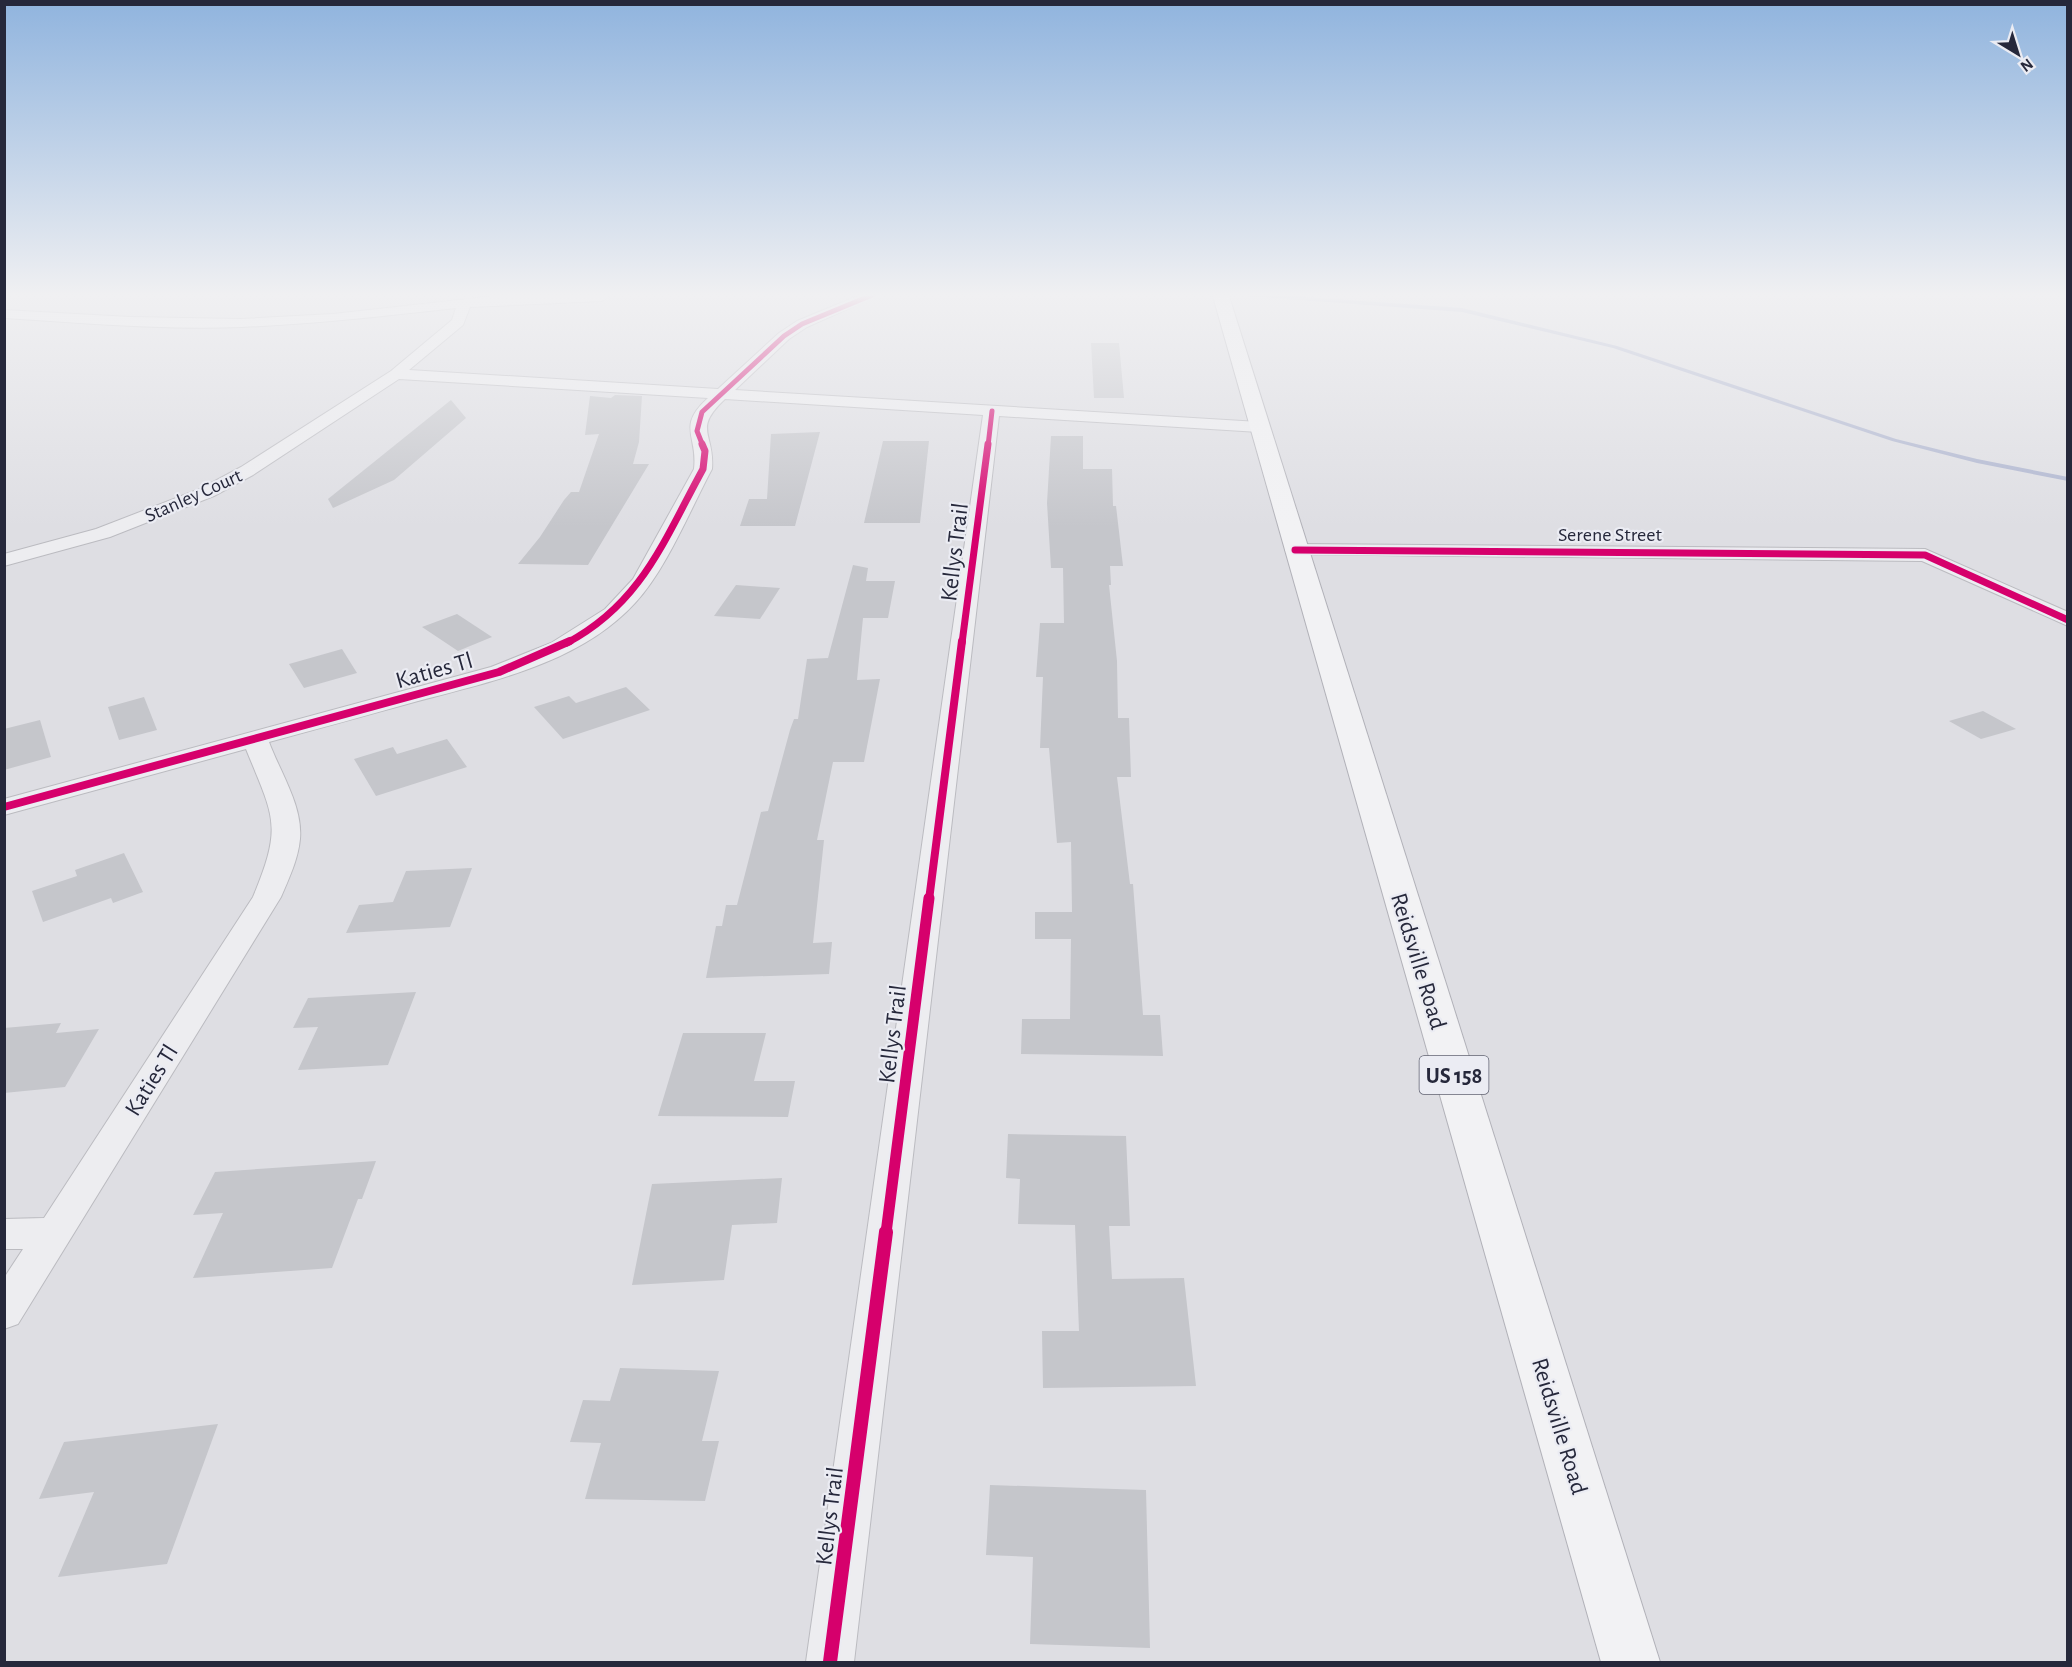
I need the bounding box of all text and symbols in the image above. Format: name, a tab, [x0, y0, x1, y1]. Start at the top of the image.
north arrow	[1988, 24, 2048, 84]
text: N	[2017, 55, 2036, 75]
street label: Stanley Court	[142, 465, 245, 526]
street label: Kellys Trail	[937, 501, 973, 603]
street label: Serene Street	[1558, 525, 1663, 545]
street label: Katies Tl	[393, 649, 475, 693]
street label: Reidsville Road	[1386, 890, 1450, 1032]
street label: Kellys Trail	[875, 983, 911, 1085]
street label: Katies Tl	[121, 1041, 183, 1120]
road number: US 158	[1420, 1056, 1488, 1094]
street label: Reidsville Road	[1527, 1355, 1591, 1497]
street label: Kellys Trail	[812, 1465, 848, 1567]

